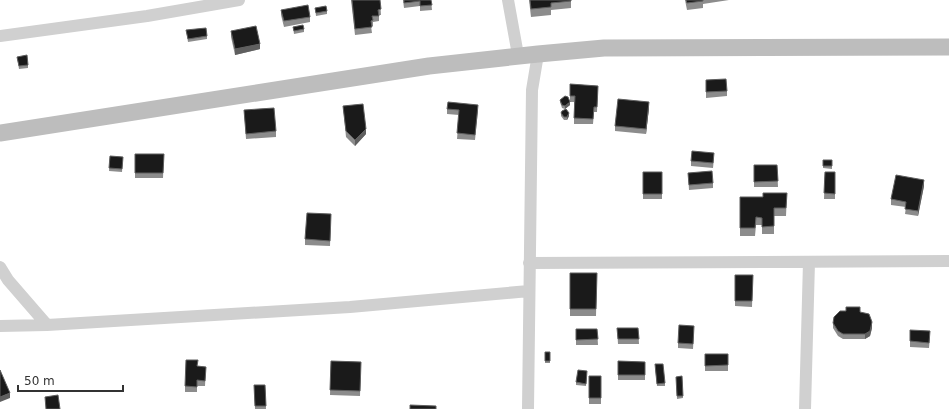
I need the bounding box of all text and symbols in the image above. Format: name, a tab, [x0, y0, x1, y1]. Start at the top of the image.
scale bar	[18, 367, 123, 393]
text: 50 m	[24, 374, 55, 388]

